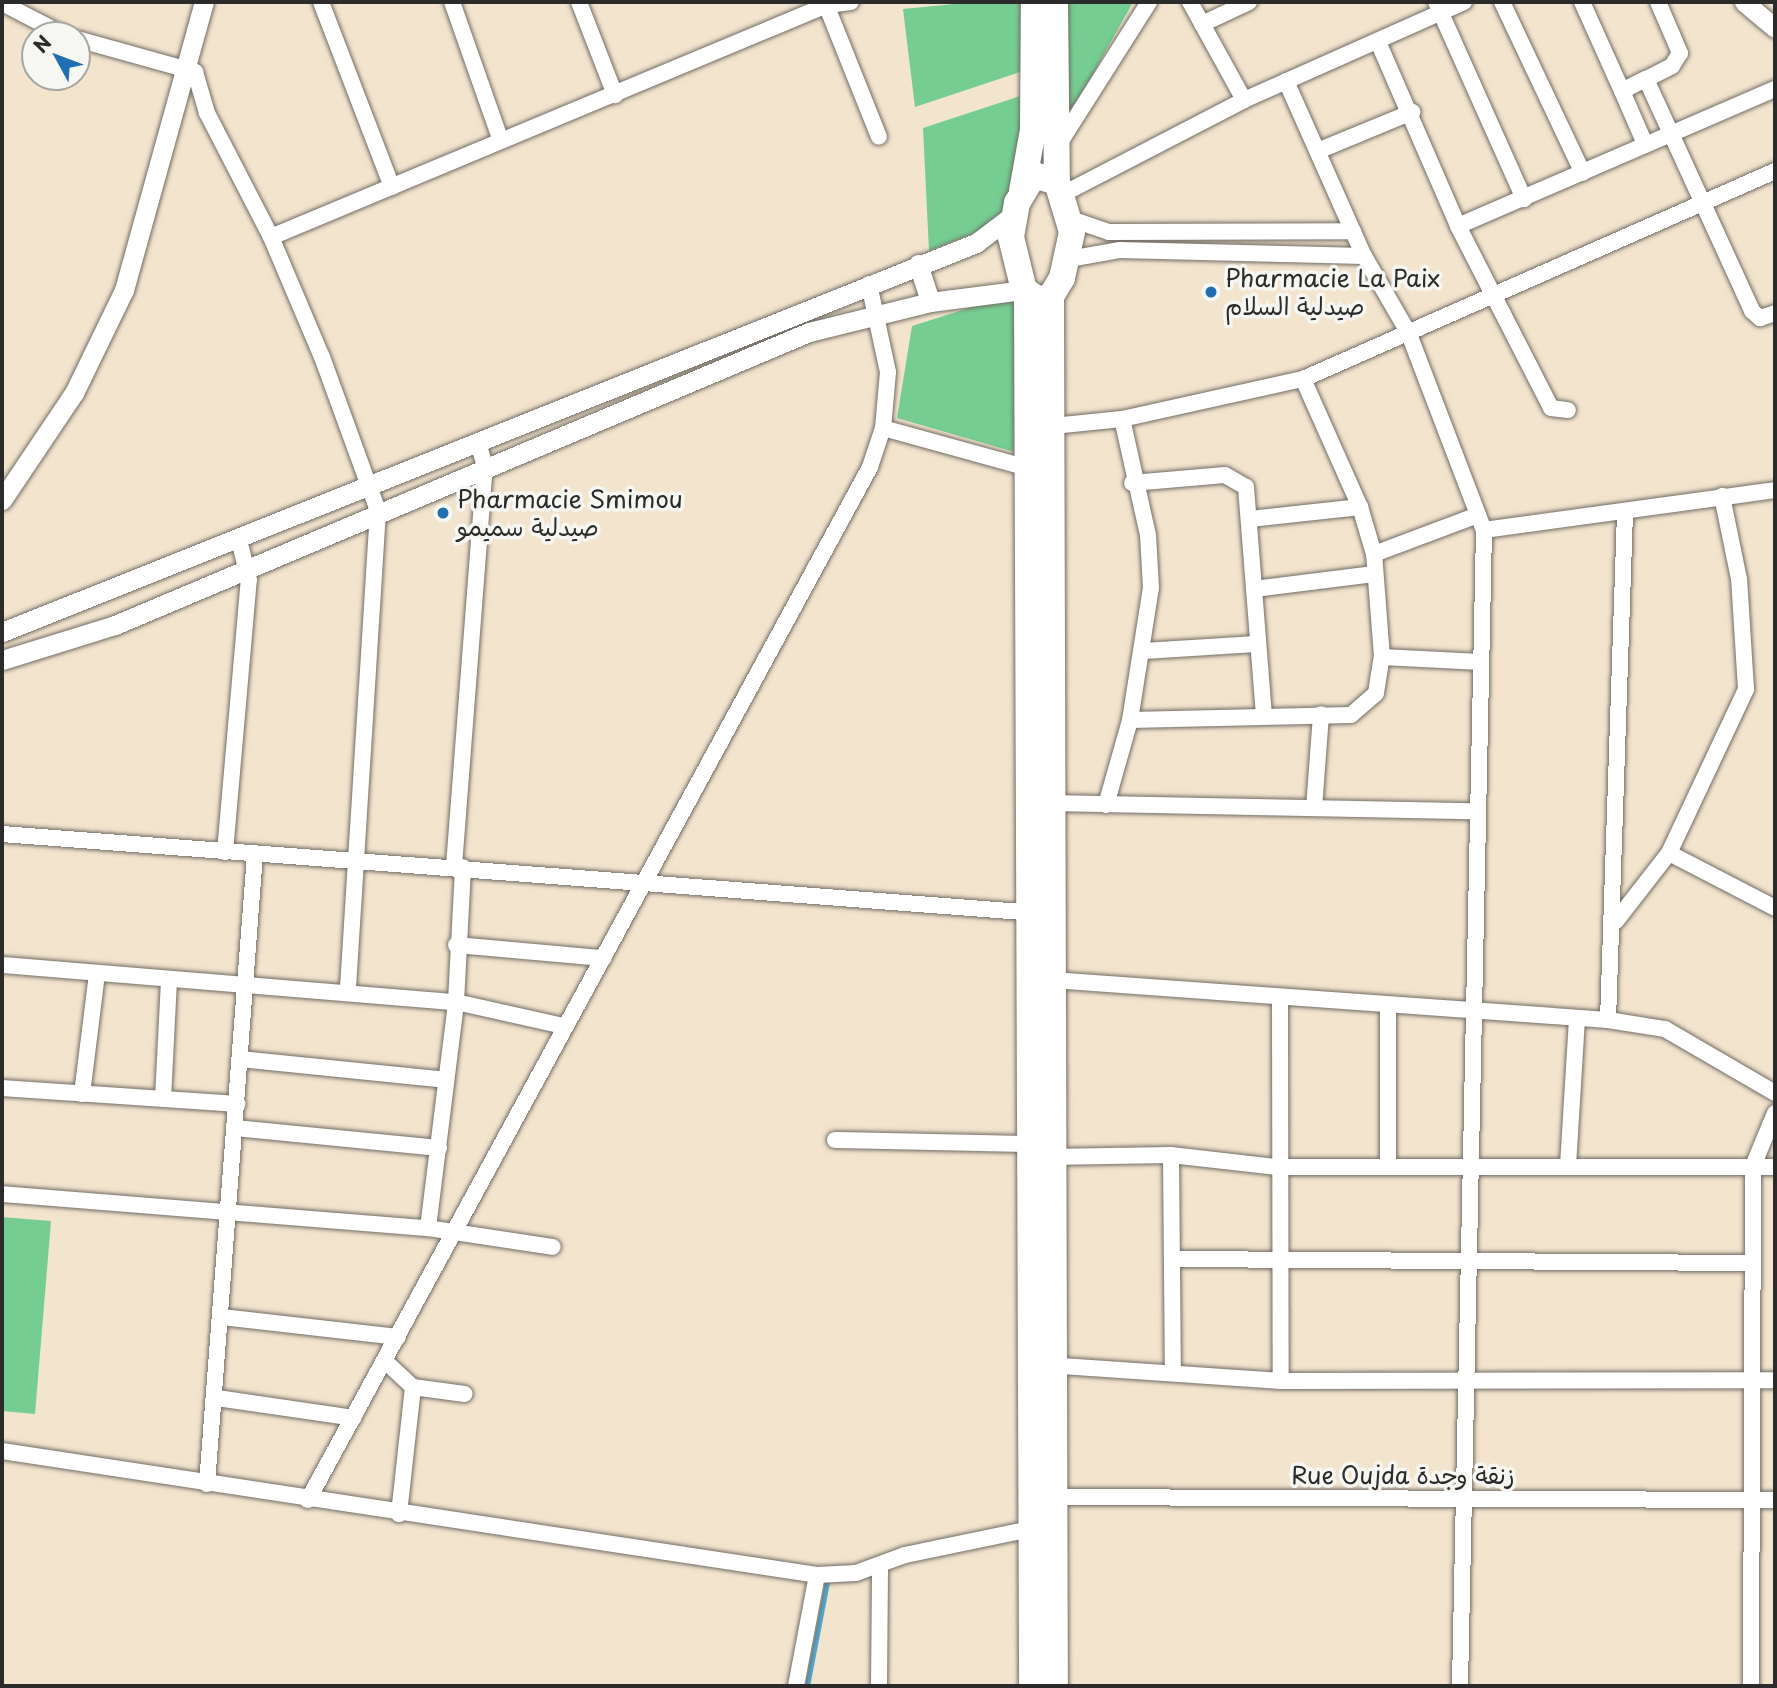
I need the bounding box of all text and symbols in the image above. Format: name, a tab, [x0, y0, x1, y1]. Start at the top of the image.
north arrow	[21, 21, 91, 91]
text: N	[26, 29, 57, 58]
place label: Pharmacie La Paix صيدلية السلام	[1225, 264, 1442, 320]
marker: Pharmacie La Paix صيدلية السلام	[1203, 284, 1219, 300]
place label: Pharmacie Smimou صيدلية سميمو	[457, 485, 684, 541]
marker: Pharmacie Smimou صيدلية سميمو	[435, 505, 451, 521]
street label: Rue Oujda زنقة وجدة	[1290, 1461, 1516, 1489]

